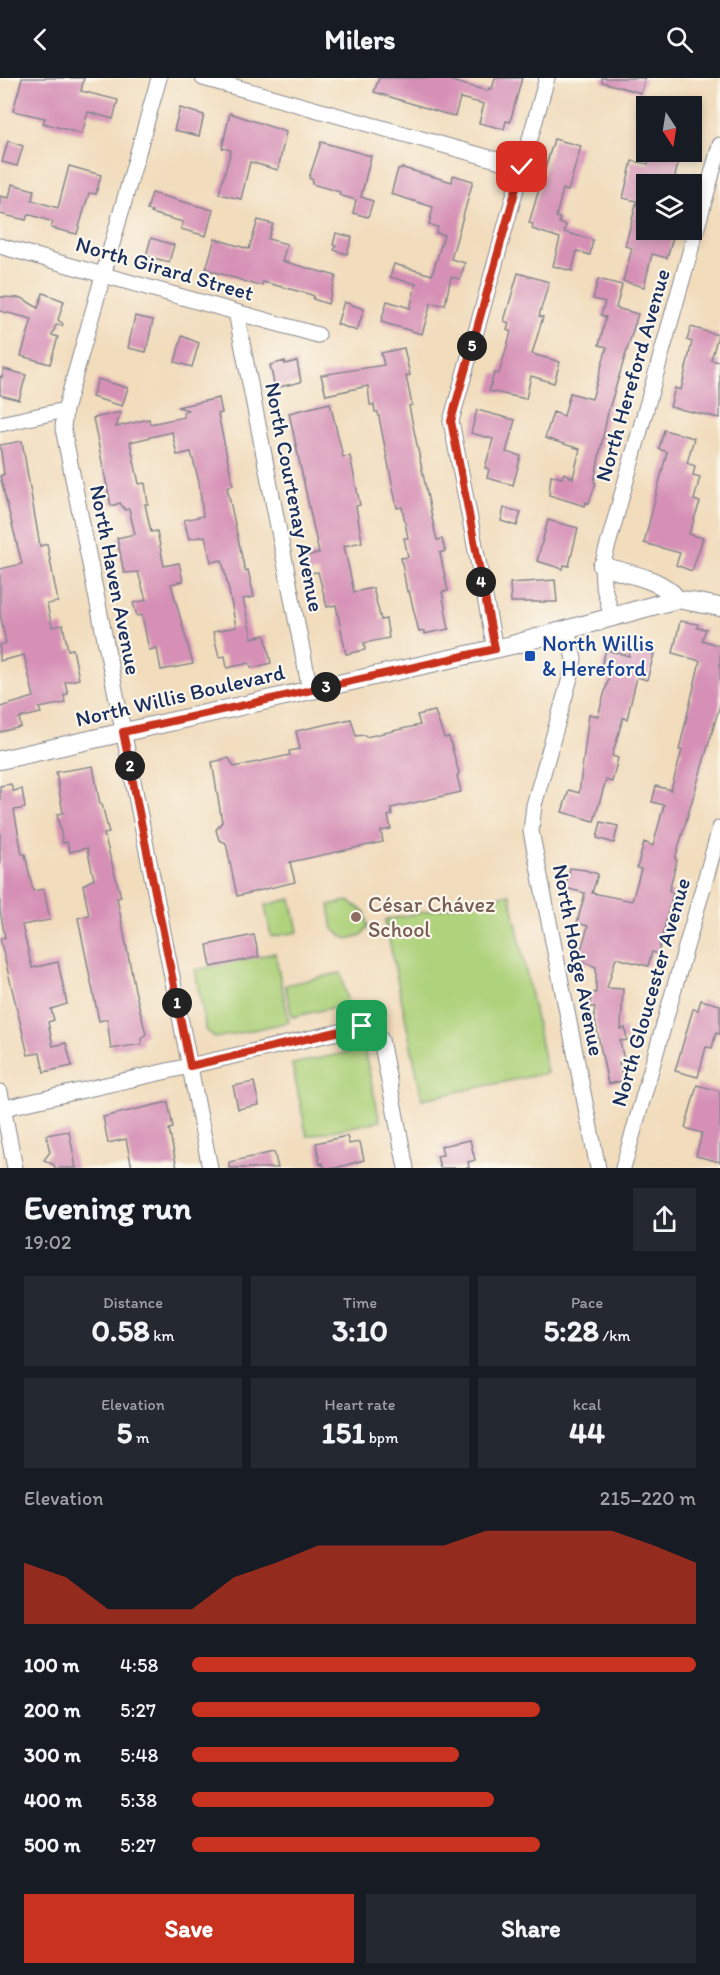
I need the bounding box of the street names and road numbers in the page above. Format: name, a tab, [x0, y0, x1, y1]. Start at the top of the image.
street label: North Girard Street	[73, 230, 257, 307]
street label: North Hereford Avenue	[589, 266, 676, 485]
street label: North Courtenay Avenue	[259, 380, 330, 614]
street label: North Haven Avenue	[84, 483, 147, 677]
street label: North Willis Boulevard	[73, 658, 287, 733]
street label: North Hodge Avenue	[547, 862, 610, 1058]
street label: North Gloucester Avenue	[605, 875, 696, 1110]

